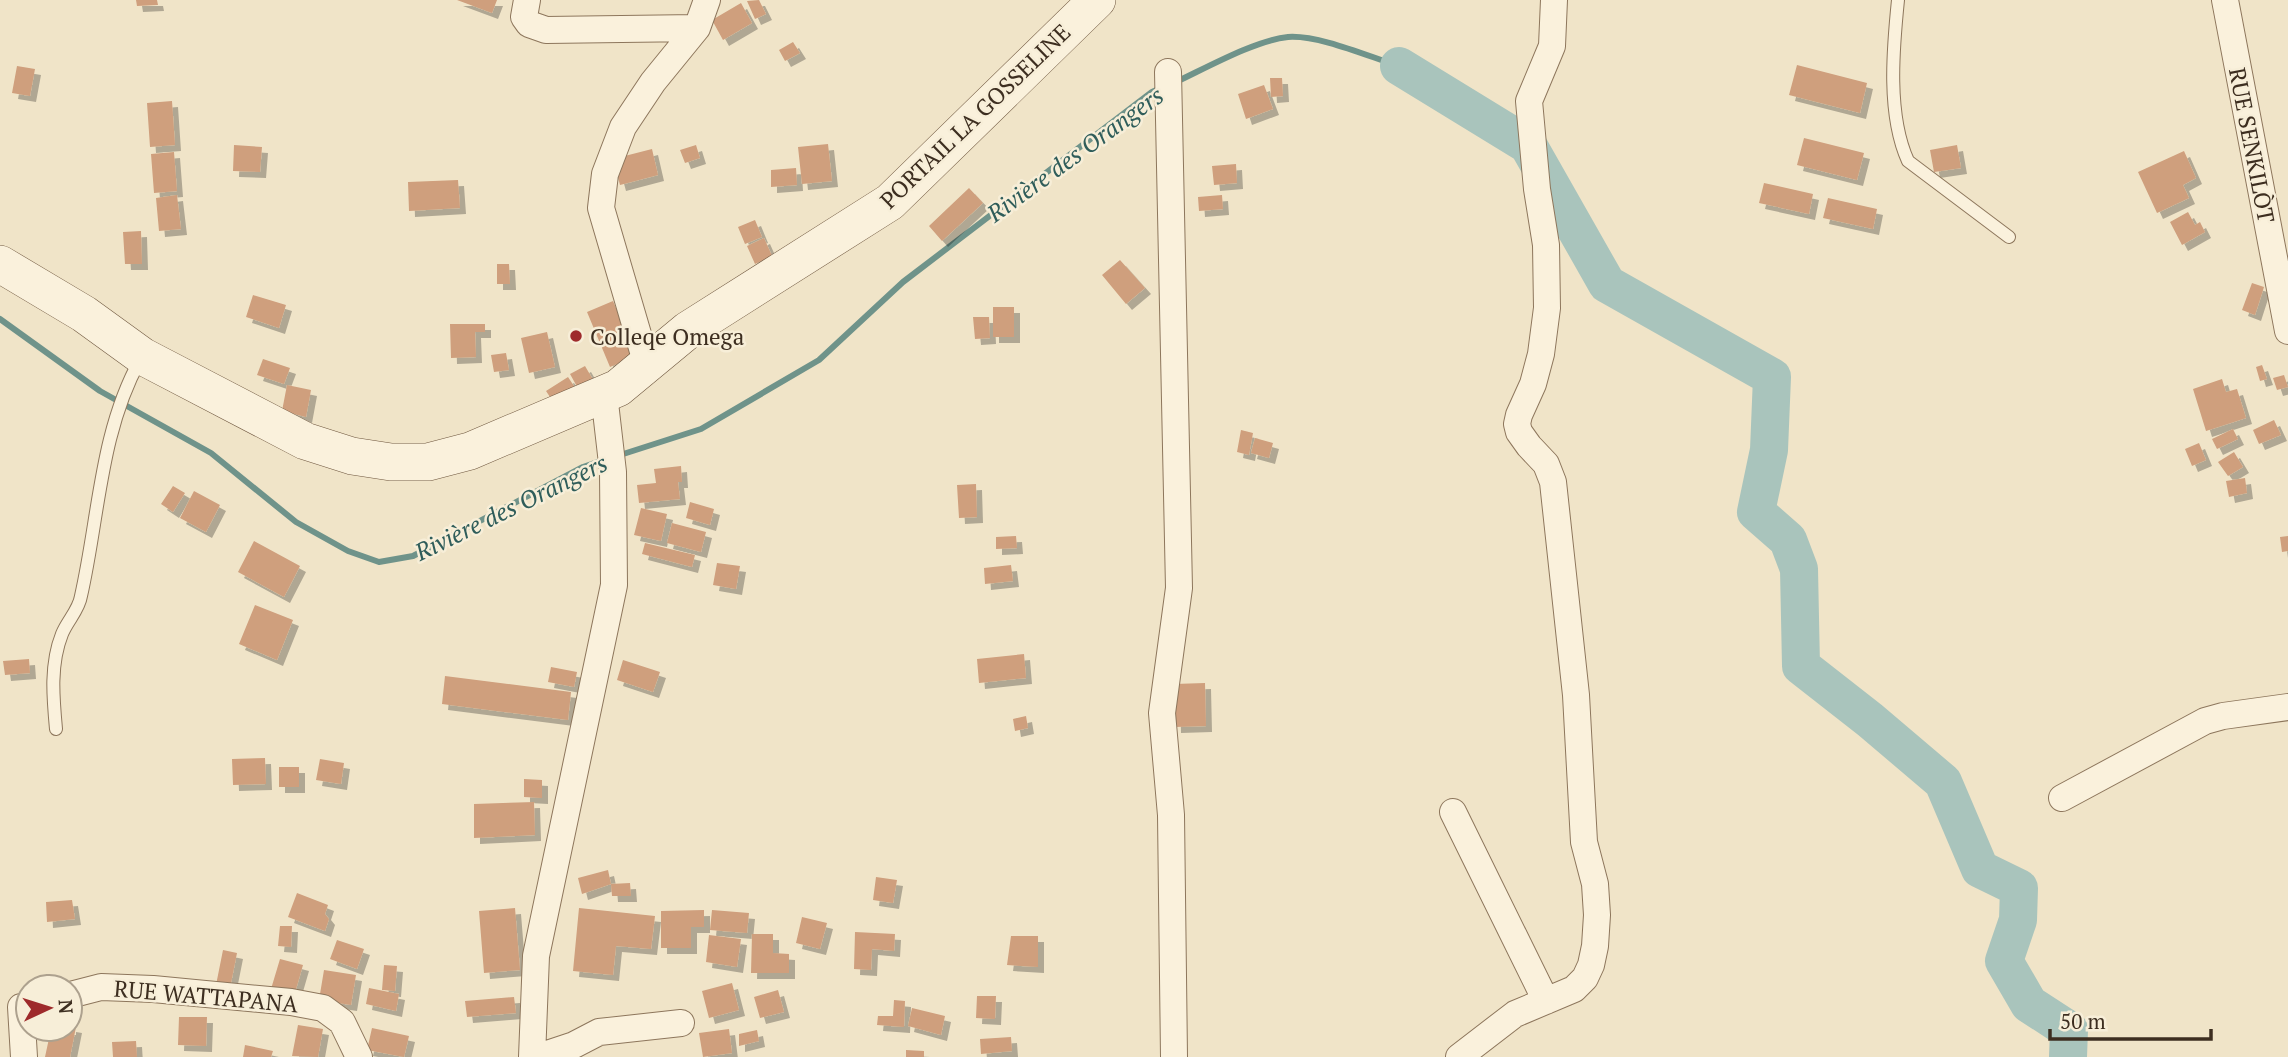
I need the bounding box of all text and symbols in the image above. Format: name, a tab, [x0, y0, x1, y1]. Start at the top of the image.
street label: PORTAIL LA GOSSELINE	[873, 17, 1077, 215]
street label: RUE SENKILÒT	[2222, 65, 2282, 225]
water label: Rivière des Orangers	[980, 79, 1170, 229]
place label: Colleqe Omega	[590, 321, 745, 352]
marker: Colleqe Omega	[568, 328, 584, 344]
water label: Rivière des Orangers	[408, 446, 613, 568]
north arrow	[14, 973, 84, 1043]
street label: RUE WATTAPANA	[113, 973, 300, 1020]
scale bar	[2050, 998, 2211, 1042]
text: N	[53, 999, 79, 1015]
text: 50 m	[2060, 1007, 2106, 1035]

